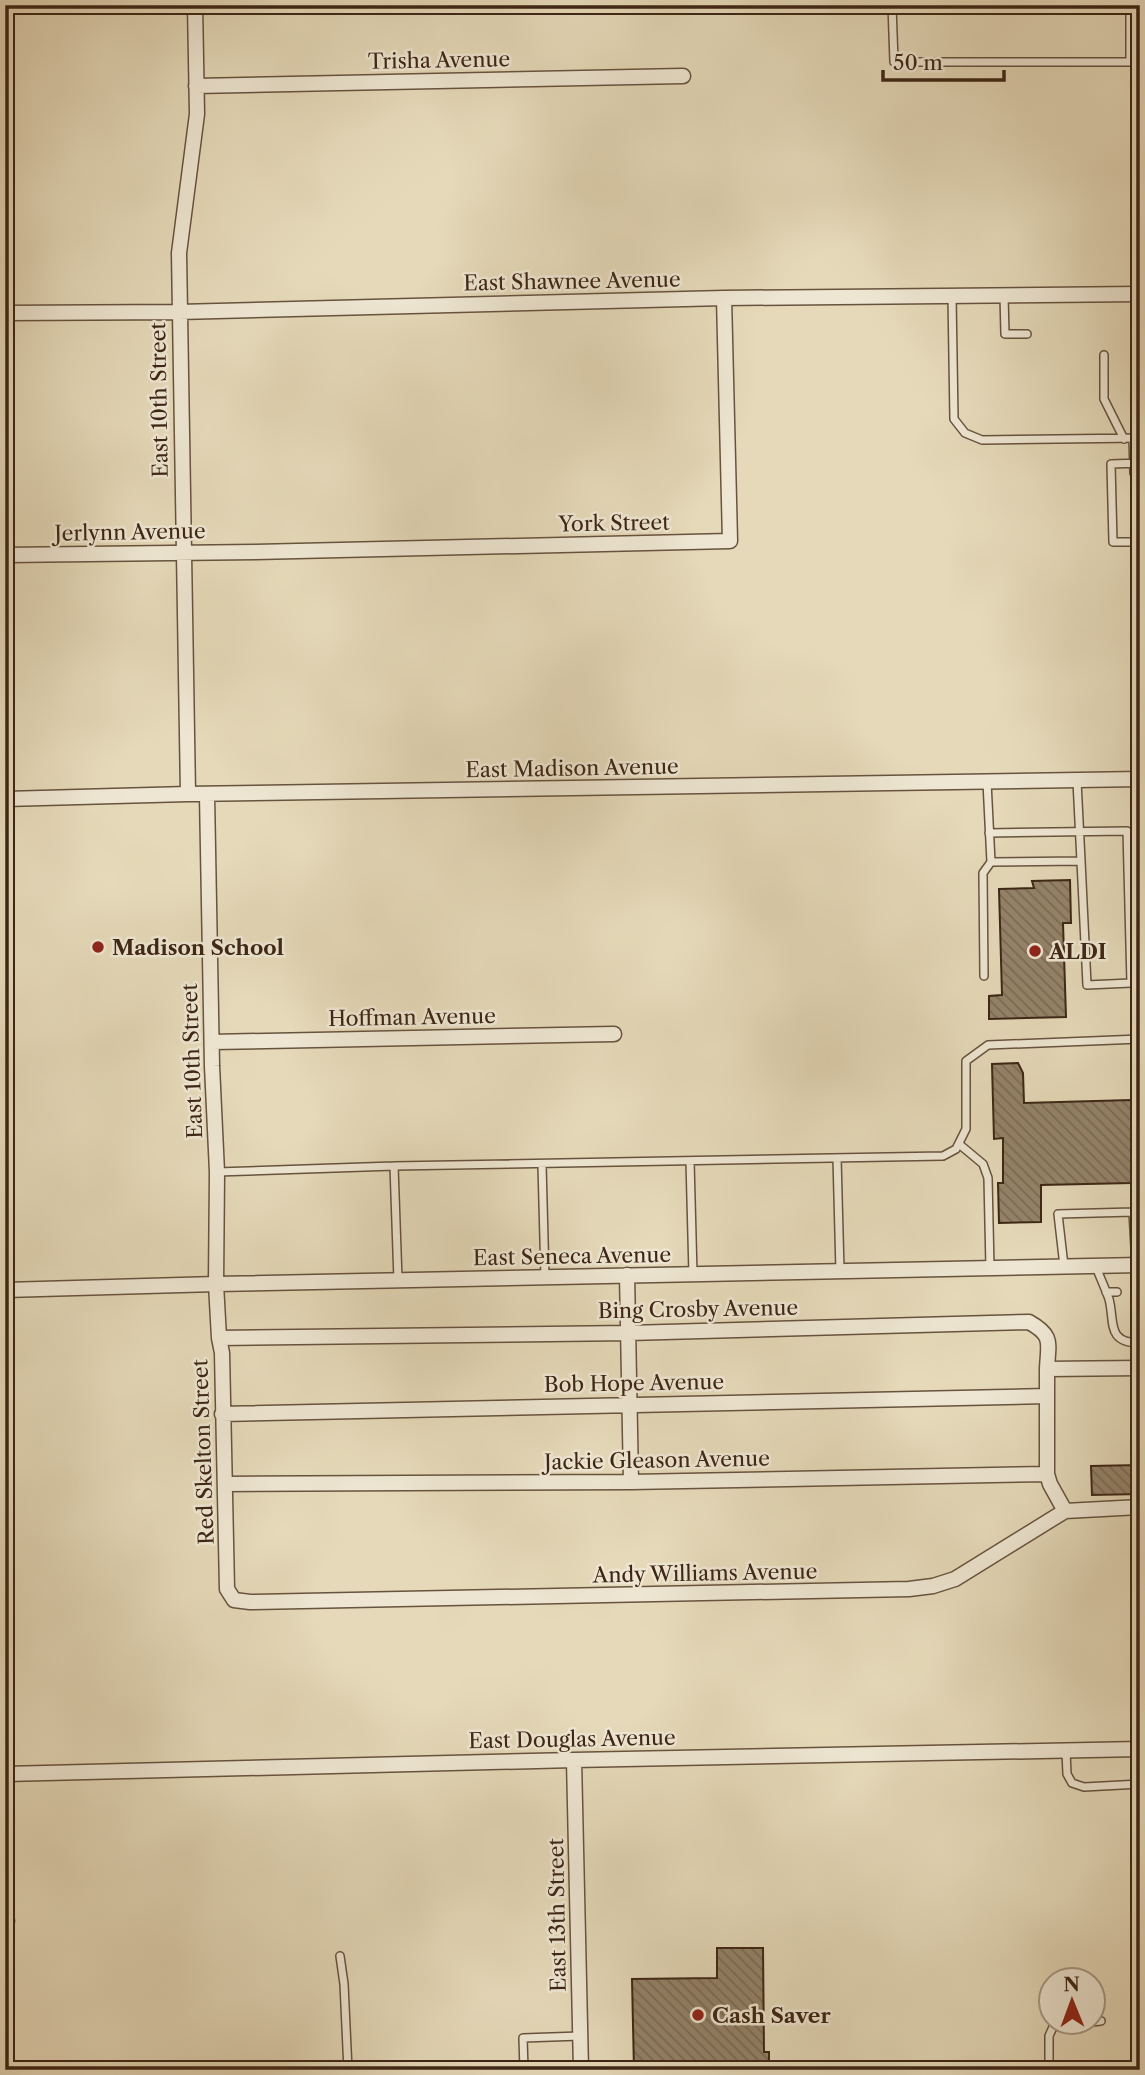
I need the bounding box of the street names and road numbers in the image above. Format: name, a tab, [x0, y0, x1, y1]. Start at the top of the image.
street label: Trisha Avenue	[368, 46, 510, 74]
street label: East Shawnee Avenue	[463, 267, 681, 295]
street label: East 10th Street	[145, 322, 173, 478]
street label: York Street	[557, 510, 670, 536]
street label: Jerlynn Avenue	[51, 518, 206, 546]
street label: East Madison Avenue	[465, 754, 679, 782]
street label: East 10th Street	[177, 982, 207, 1139]
street label: Hoffman Avenue	[328, 1003, 496, 1031]
street label: East Seneca Avenue	[473, 1242, 671, 1270]
street label: Bing Crosby Avenue	[598, 1295, 798, 1323]
street label: Red Skelton Street	[187, 1358, 219, 1545]
street label: Bob Hope Avenue	[544, 1369, 724, 1397]
street label: Jackie Gleason Avenue	[541, 1446, 770, 1475]
street label: Andy Williams Avenue	[592, 1559, 817, 1587]
street label: East Douglas Avenue	[468, 1725, 676, 1753]
street label: East 13th Street	[543, 1837, 571, 1992]

